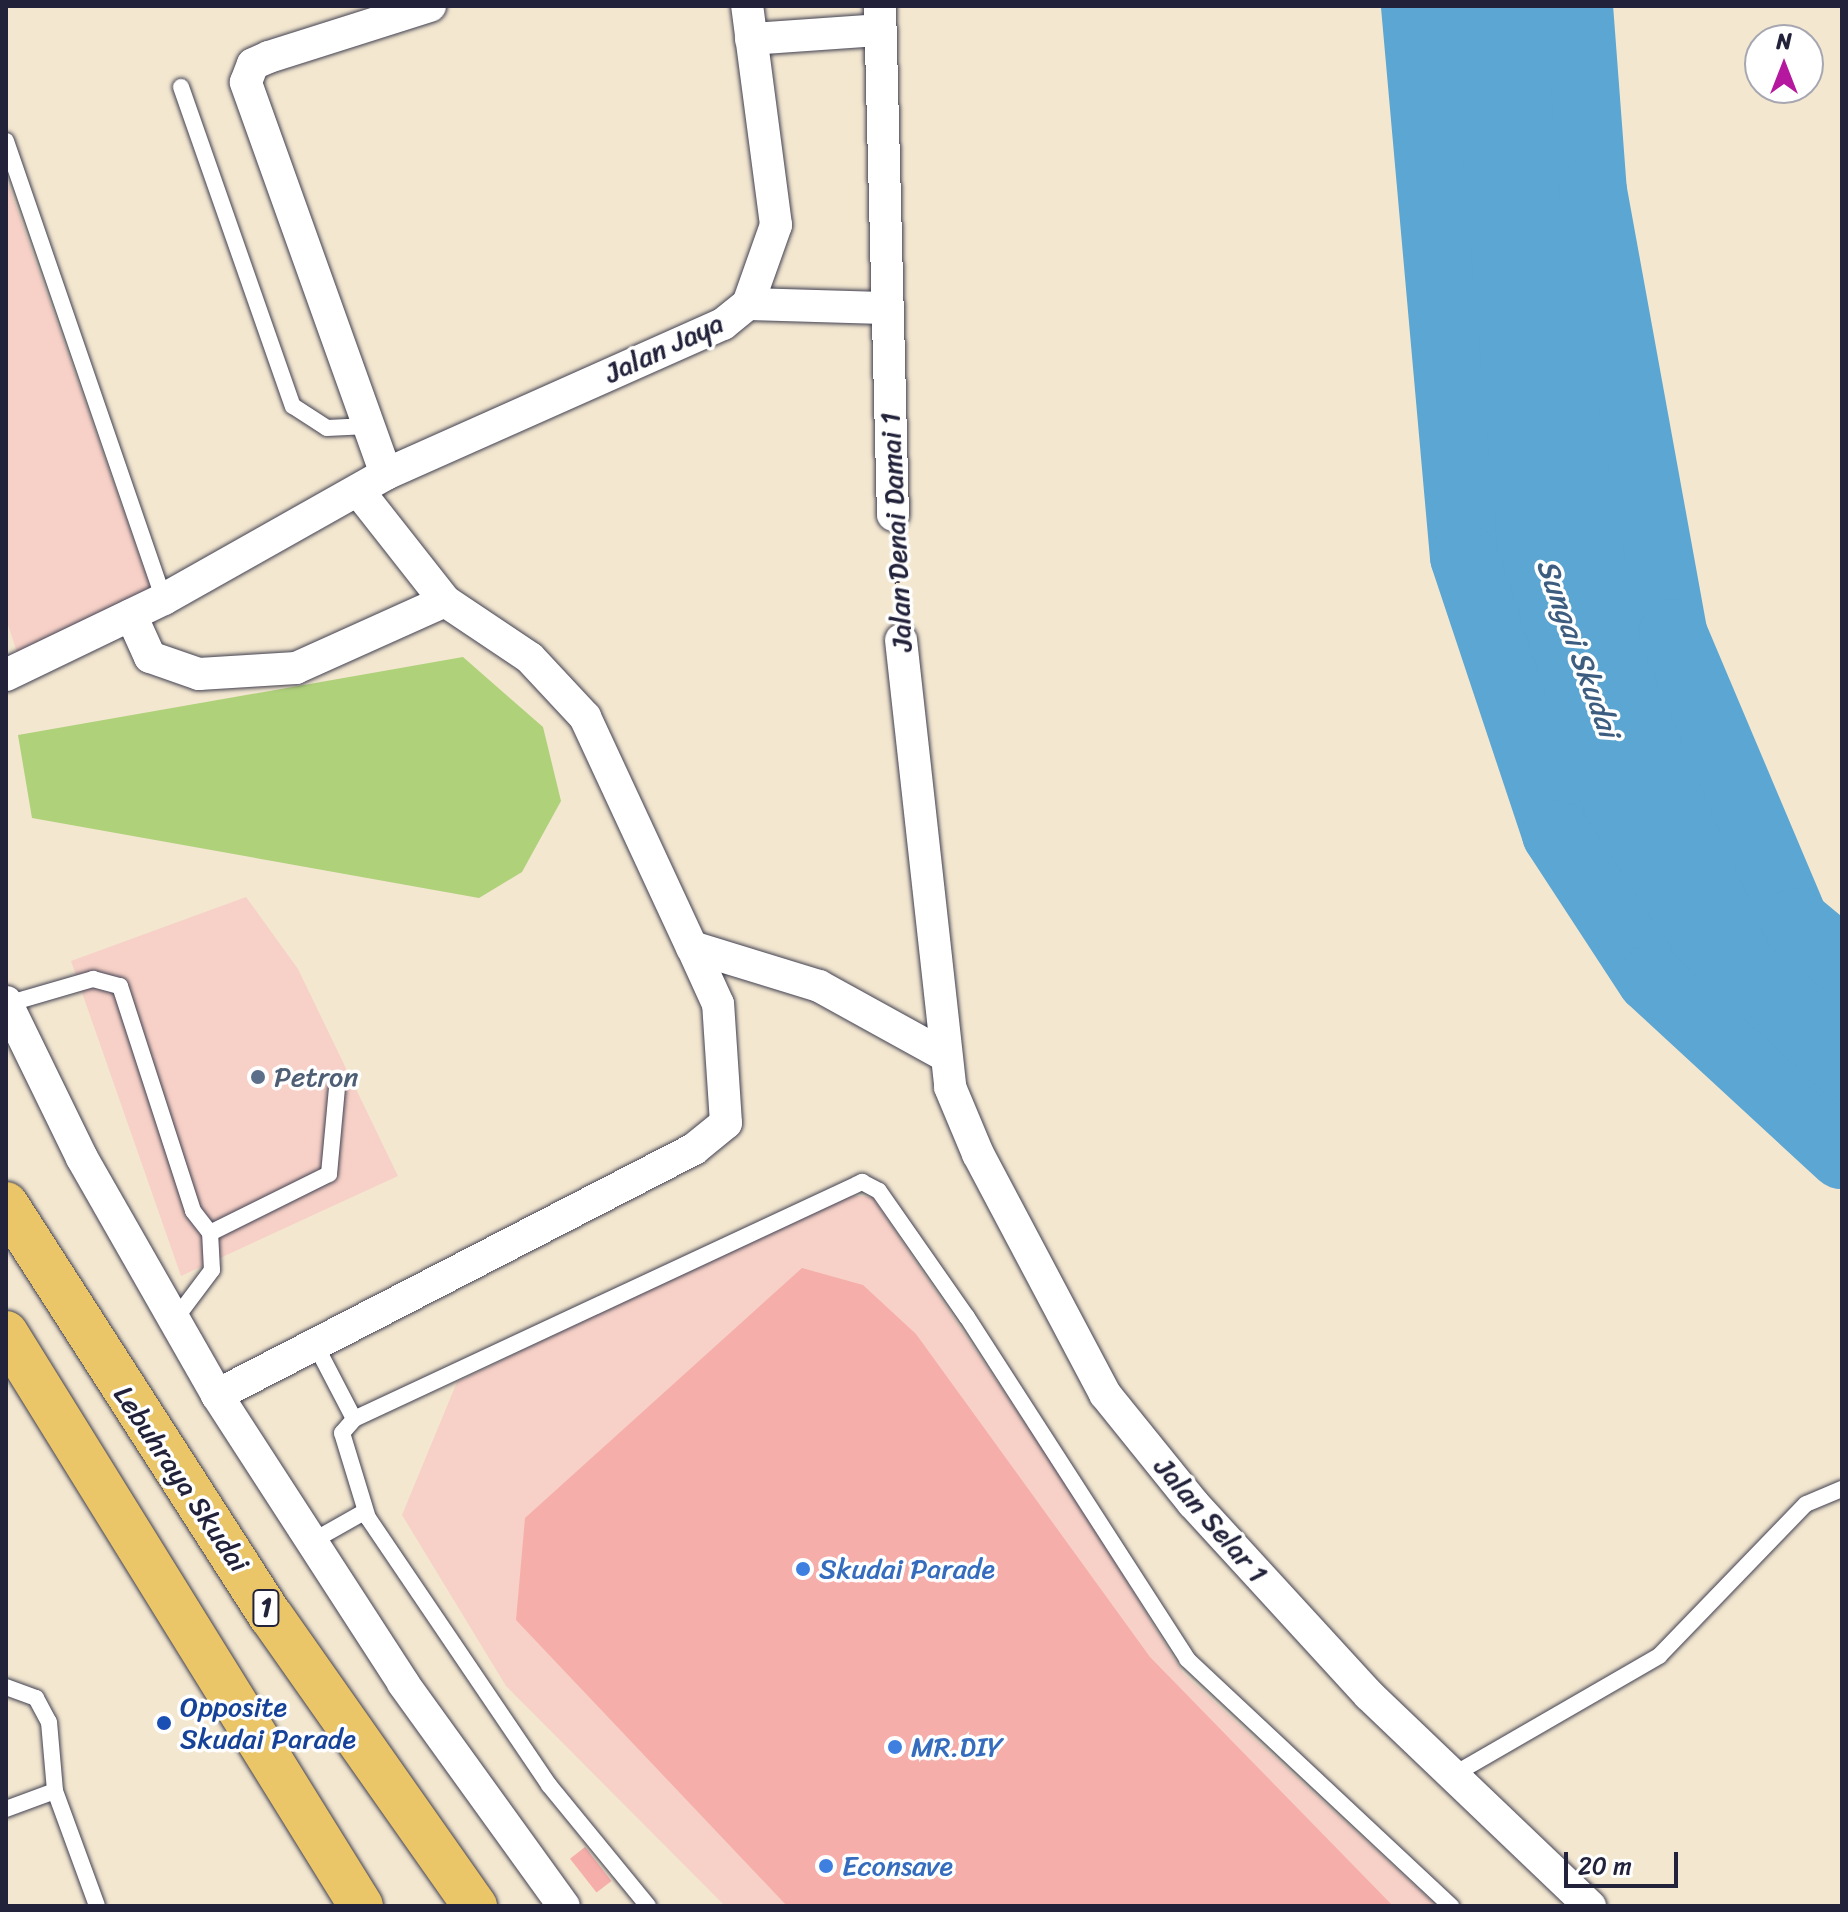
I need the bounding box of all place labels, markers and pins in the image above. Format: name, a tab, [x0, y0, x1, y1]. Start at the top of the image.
place label: Petron	[274, 1060, 359, 1094]
marker: Petron	[249, 1068, 267, 1086]
place label: Skudai Parade	[819, 1552, 995, 1586]
marker: Skudai Parade	[794, 1560, 812, 1578]
place label: Opposite Skudai Parade	[180, 1690, 356, 1756]
marker: Opposite Skudai Parade	[155, 1714, 173, 1732]
place label: MR.DIY	[911, 1730, 1003, 1764]
marker: MR.DIY	[886, 1738, 904, 1756]
place label: Econsave	[842, 1849, 953, 1883]
marker: Econsave	[817, 1857, 835, 1875]

